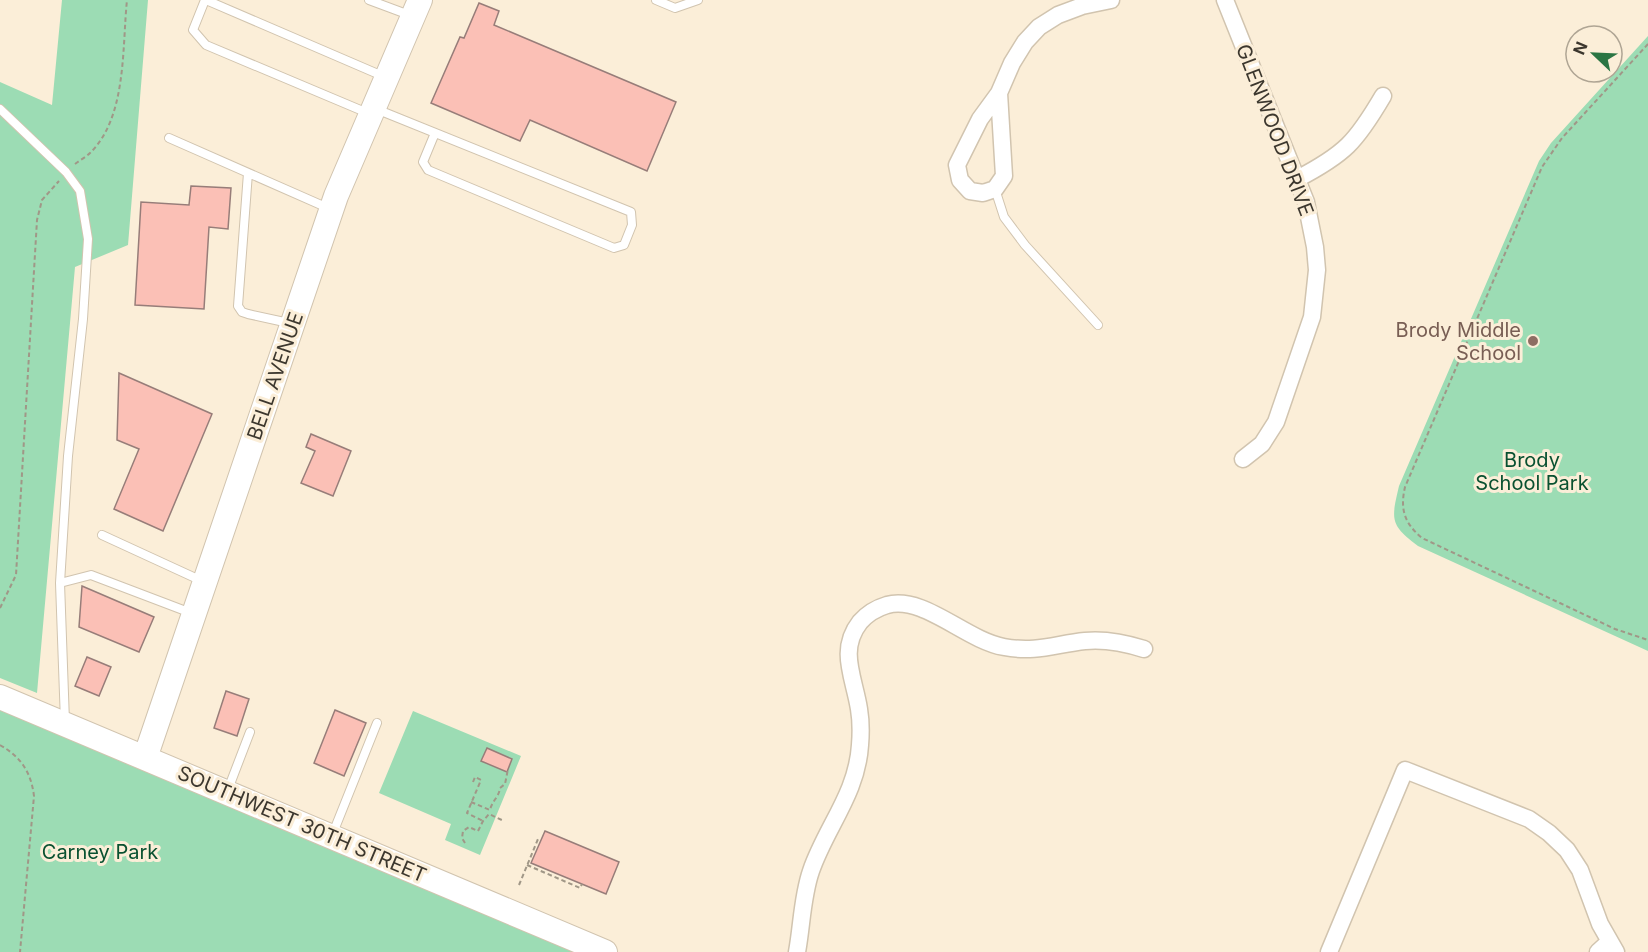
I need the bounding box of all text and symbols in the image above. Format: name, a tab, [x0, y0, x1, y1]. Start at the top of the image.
north arrow	[1564, 24, 1624, 84]
text: N	[1569, 39, 1592, 58]
street label: GLENWOOD DRIVE	[1231, 41, 1319, 219]
street label: BELL AVENUE	[242, 309, 308, 443]
place label: Brody Middle School	[1396, 318, 1521, 365]
marker: Brody Middle School	[1526, 334, 1540, 348]
park label: Brody School Park	[1475, 448, 1589, 495]
street label: SOUTHWEST 30TH STREET	[174, 761, 430, 887]
park label: Carney Park	[42, 840, 158, 864]

